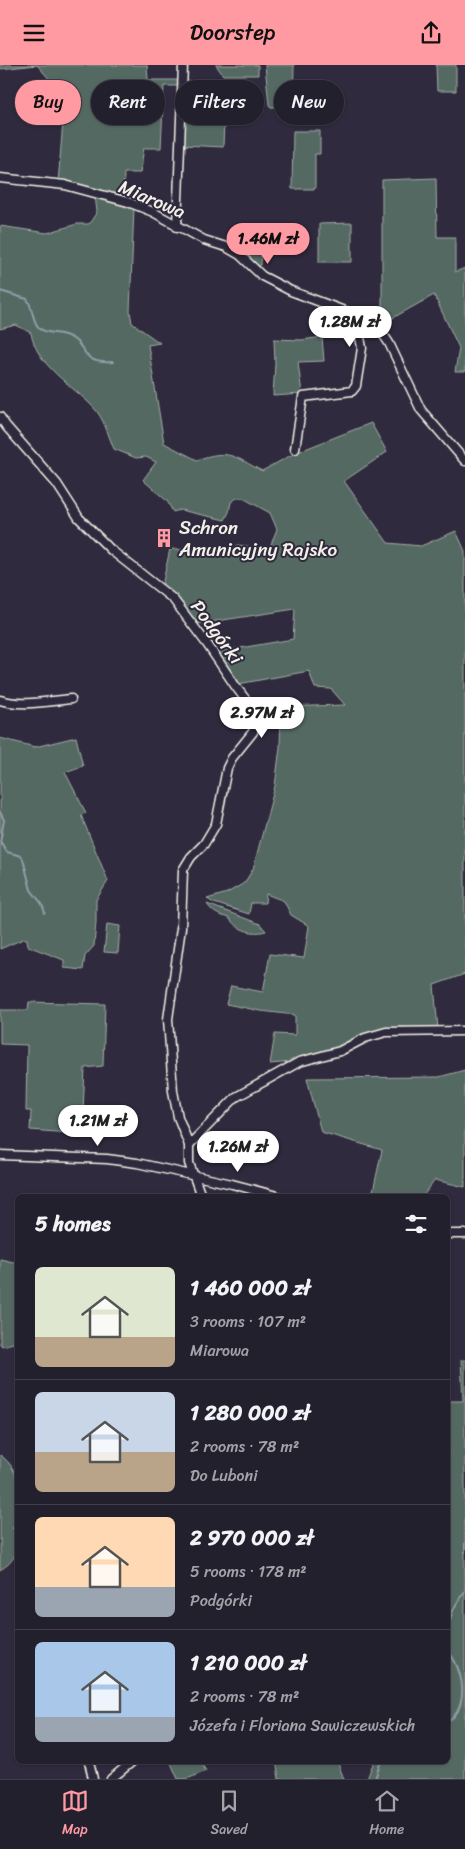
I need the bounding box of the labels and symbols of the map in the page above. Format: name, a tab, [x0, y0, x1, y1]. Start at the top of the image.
street label: Miarowa	[113, 170, 191, 228]
pin: 1.46M zł	[216, 223, 320, 265]
pin: 1.28M zł	[298, 305, 402, 348]
place label: Schron Amunicyjny Rajsko	[178, 511, 337, 566]
building icon: Schron Amunicyjny Rajsko	[153, 527, 175, 549]
street label: Podgórki	[182, 593, 252, 672]
pin: 2.97M zł	[210, 697, 314, 739]
pin: 1.21M zł	[46, 1105, 150, 1147]
pin: 1.26M zł	[186, 1131, 290, 1173]

